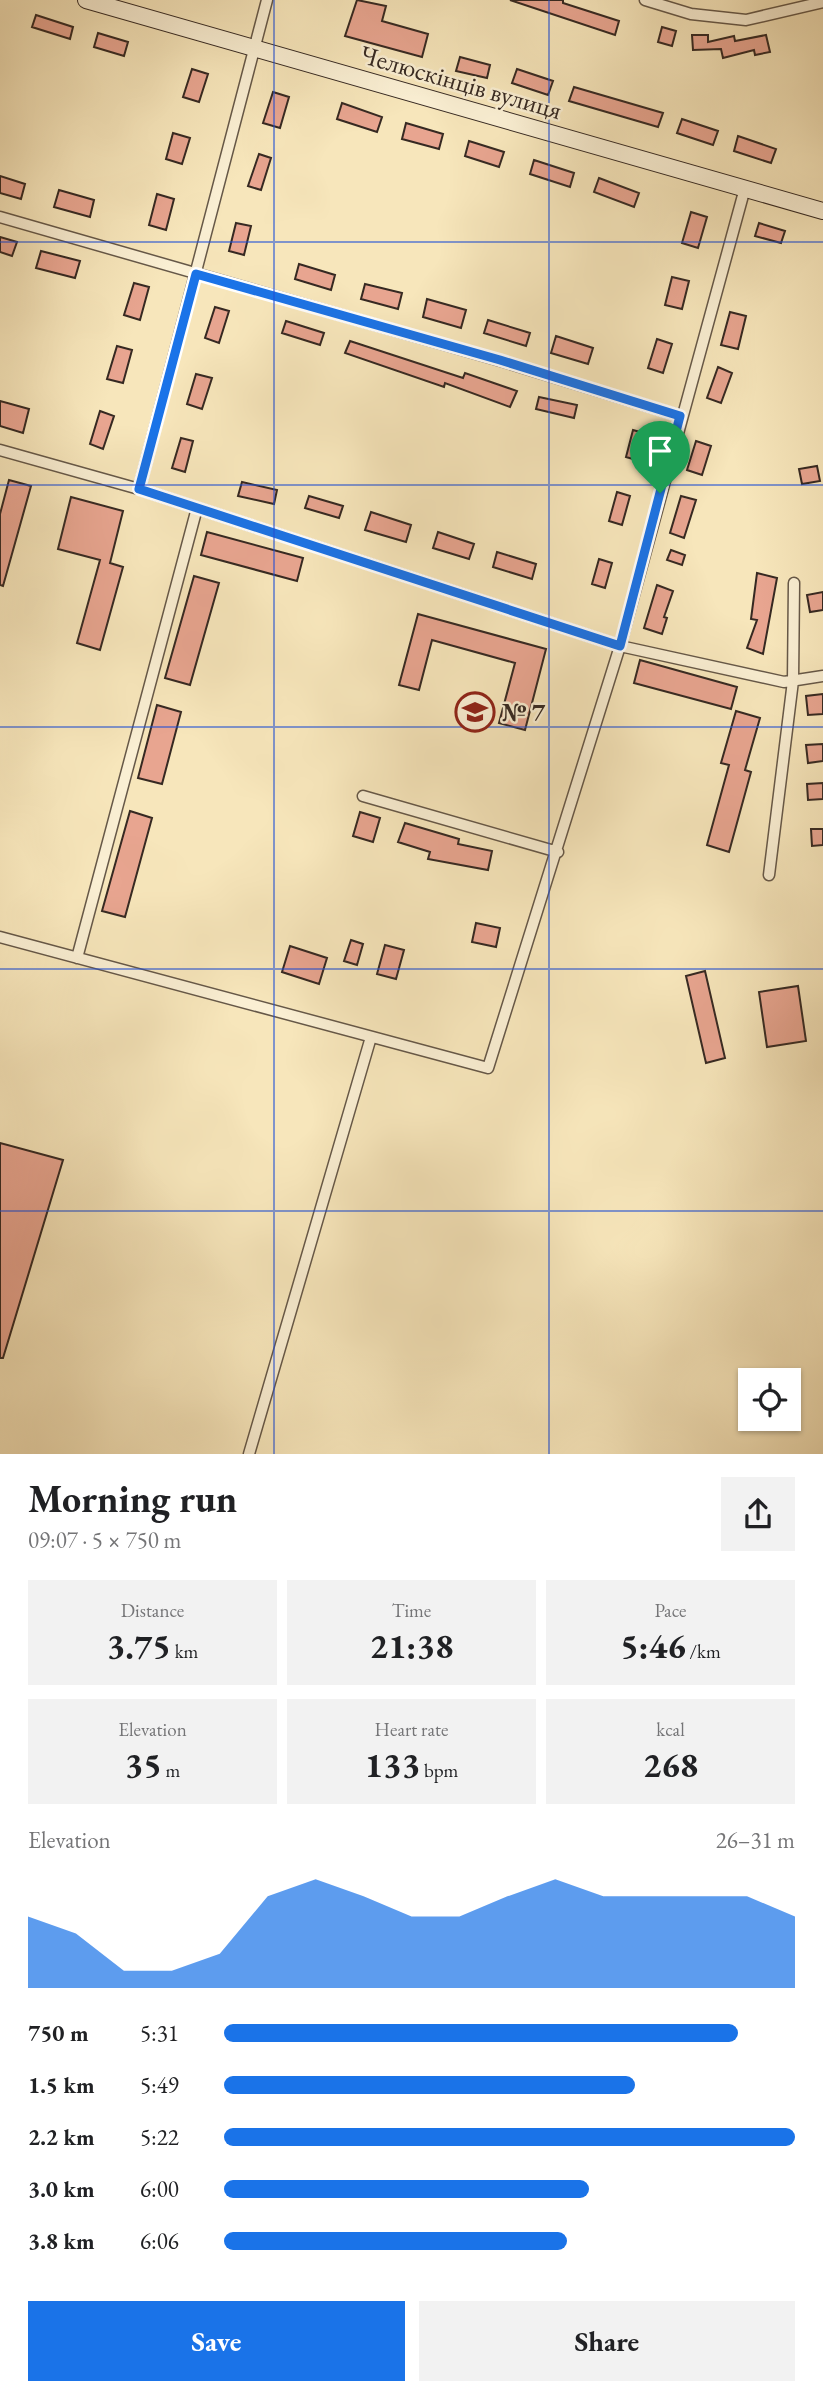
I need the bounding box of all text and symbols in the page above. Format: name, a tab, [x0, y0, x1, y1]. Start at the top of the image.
street label: Челюскінців вулиця	[356, 37, 566, 127]
pin	[630, 421, 690, 493]
icon: arrive	[641, 432, 679, 470]
school or university icon: № 7	[454, 691, 496, 733]
place label: № 7	[502, 695, 546, 729]
map controls	[738, 1368, 801, 1431]
button: locate	[738, 1368, 801, 1431]
text: Morning run	[28, 1474, 237, 1523]
button: share	[721, 1477, 795, 1551]
text: 09:07 · 5 × 750 m	[28, 1525, 181, 1555]
text: Distance	[121, 1598, 184, 1623]
text: Time	[392, 1598, 431, 1623]
text: Pace	[655, 1598, 686, 1623]
text: 3.75	[107, 1623, 171, 1668]
text: 21:38	[370, 1623, 453, 1668]
text: 5:46	[620, 1623, 686, 1668]
text: km	[171, 1639, 198, 1664]
text: /km	[686, 1639, 721, 1664]
text: Elevation	[118, 1717, 187, 1742]
text: Heart rate	[375, 1717, 448, 1742]
text: kcal	[656, 1717, 685, 1742]
text: 35	[125, 1742, 162, 1787]
text: 133	[365, 1742, 420, 1787]
text: 268	[643, 1742, 698, 1787]
text: m	[162, 1758, 180, 1783]
text: bpm	[420, 1758, 458, 1783]
text: Elevation	[28, 1825, 111, 1855]
text: 26–31 m	[716, 1825, 795, 1855]
text: 750 m	[28, 2018, 89, 2048]
text: 5:31	[140, 2018, 179, 2048]
text: 1.5 km	[28, 2070, 95, 2100]
text: 5:49	[140, 2070, 179, 2100]
text: 2.2 km	[28, 2122, 95, 2152]
text: 5:22	[140, 2122, 179, 2152]
text: 3.0 km	[28, 2174, 95, 2204]
text: 6:00	[140, 2174, 179, 2204]
text: 3.8 km	[28, 2226, 95, 2256]
text: 6:06	[140, 2226, 179, 2256]
button: Save	[28, 2301, 405, 2381]
button: Share	[419, 2301, 795, 2381]

